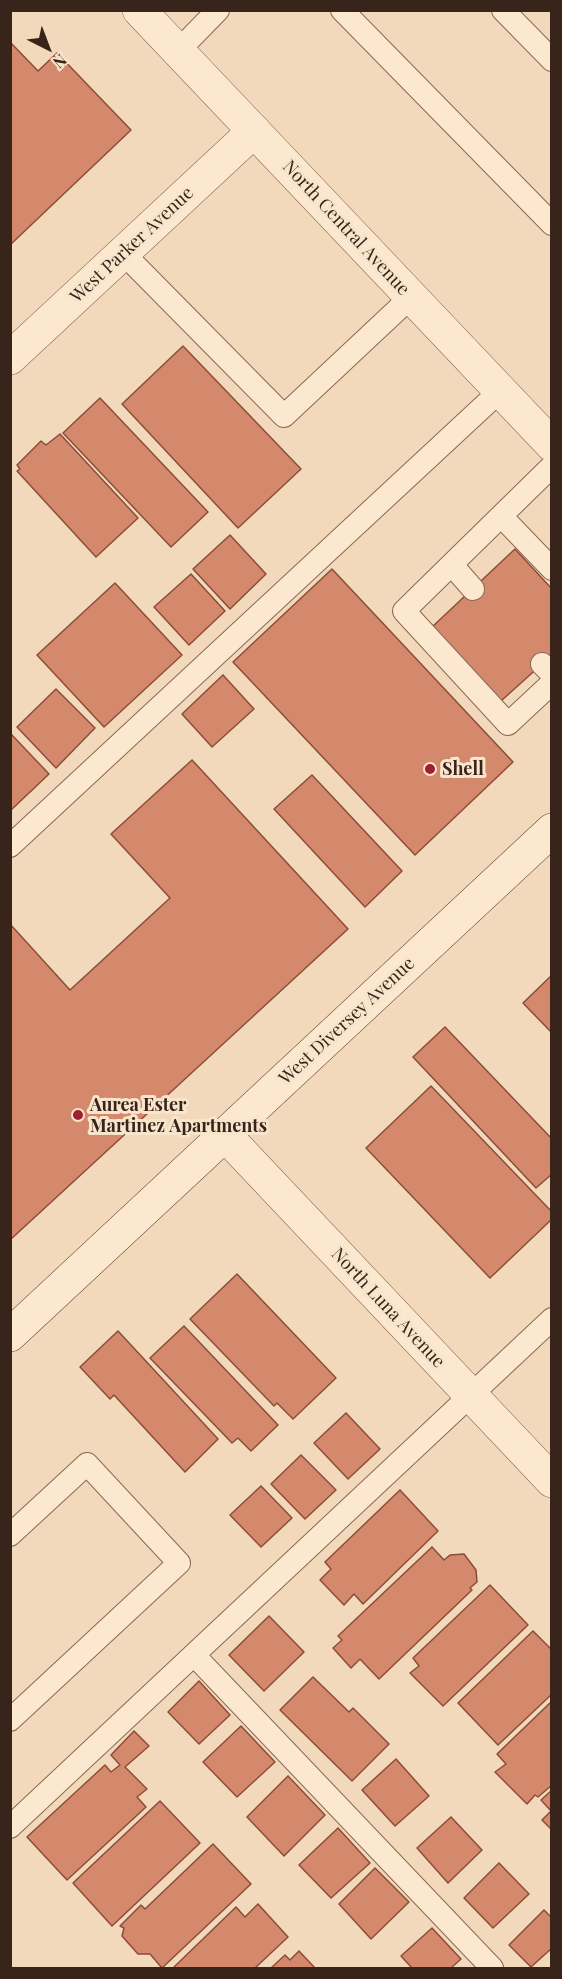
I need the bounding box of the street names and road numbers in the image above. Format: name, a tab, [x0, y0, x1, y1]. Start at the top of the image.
street label: North Central Avenue	[278, 156, 414, 300]
street label: West Parker Avenue	[66, 182, 198, 308]
street label: West Diversey Avenue	[275, 953, 419, 1089]
street label: North Luna Avenue	[327, 1243, 449, 1373]

